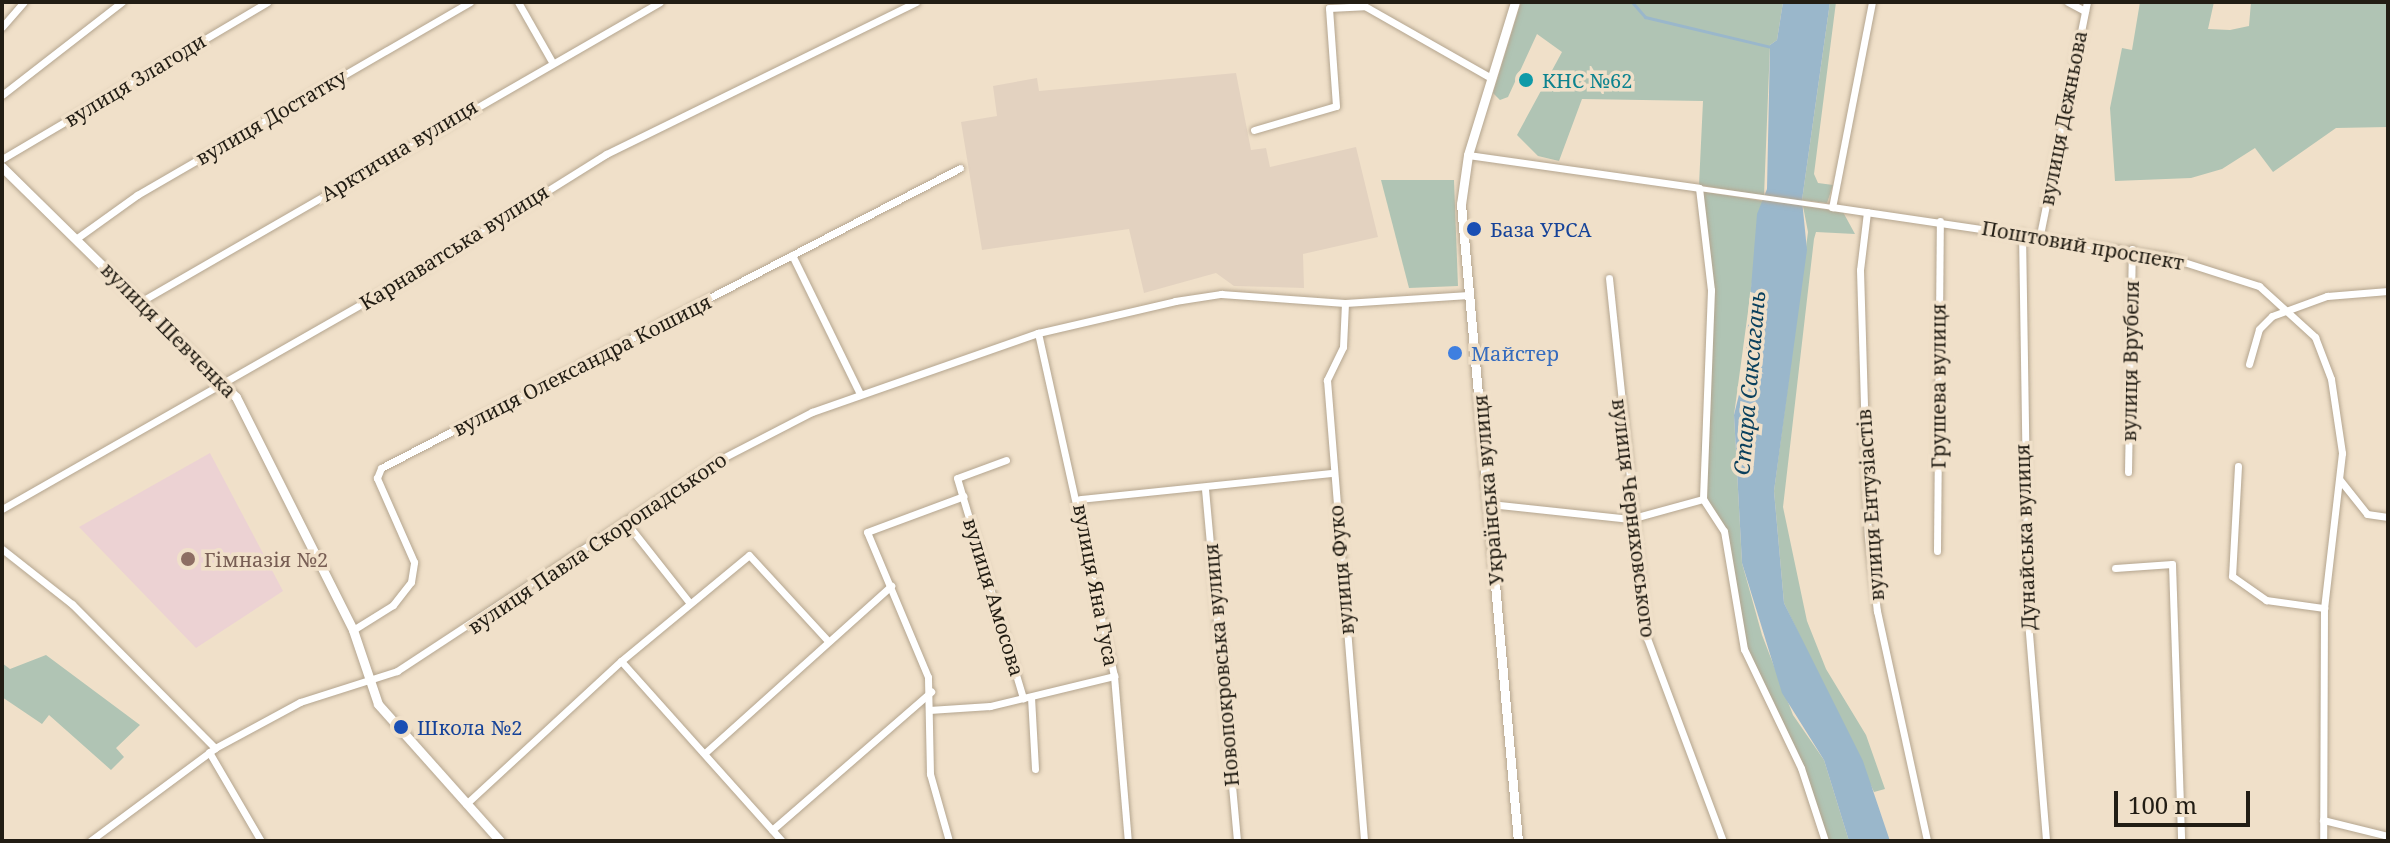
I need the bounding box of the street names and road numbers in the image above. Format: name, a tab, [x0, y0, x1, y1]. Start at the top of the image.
street label: вулиця Злагоди	[60, 28, 210, 132]
street label: вулиця Дежньова	[2034, 28, 2092, 208]
street label: вулиця Достатку	[191, 64, 351, 170]
street label: Арктична вулиця	[316, 94, 482, 206]
street label: Карнаватська вулиця	[355, 179, 553, 315]
street label: Поштовий проспект	[1980, 215, 2186, 275]
street label: вулиця Шевченка	[96, 257, 242, 403]
street label: вулиця Врубеля	[2117, 280, 2143, 442]
street label: вулиця Олександра Кошиця	[449, 289, 715, 441]
street label: Грушева вулиця	[1926, 303, 1950, 469]
street label: Українська вулиця	[1468, 394, 1508, 586]
street label: вулиця Черняховського	[1607, 397, 1661, 639]
street label: вулиця Ентузіастів	[1851, 408, 1889, 602]
street label: Дунайська вулиця	[2010, 443, 2040, 631]
street label: вулиця Павла Скоропадського	[463, 447, 731, 639]
street label: вулиця Яна Гуса	[1068, 502, 1124, 668]
street label: вулиця Фуко	[1323, 504, 1359, 636]
street label: вулиця Амосова	[959, 515, 1029, 679]
street label: Новопокровська вулиця	[1198, 542, 1244, 788]

